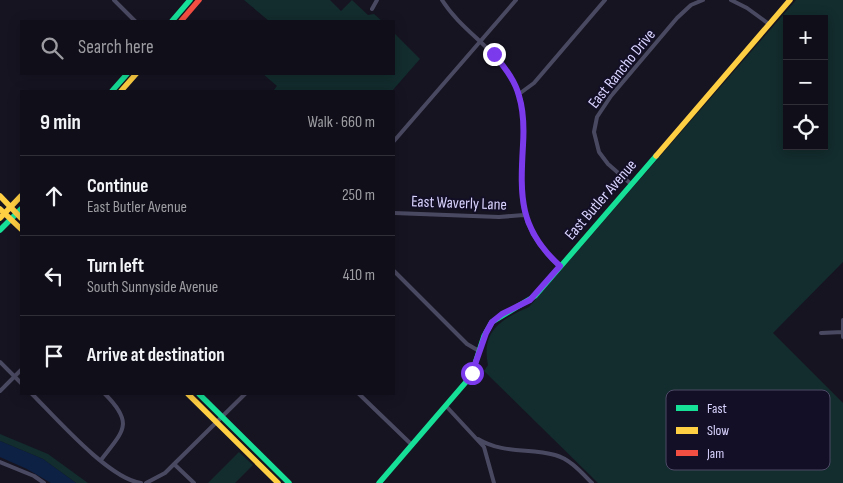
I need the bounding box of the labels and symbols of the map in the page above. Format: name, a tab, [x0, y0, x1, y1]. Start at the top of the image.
street label: East Rancho Drive	[584, 26, 660, 112]
route end	[483, 43, 506, 66]
street label: East Butler Avenue	[561, 156, 641, 244]
street label: East Waverly Lane	[411, 192, 507, 215]
route start	[461, 362, 484, 385]
legend	[666, 390, 830, 470]
text: Fast	[707, 400, 727, 417]
text: Slow	[707, 422, 729, 439]
text: Jam	[706, 445, 724, 462]

